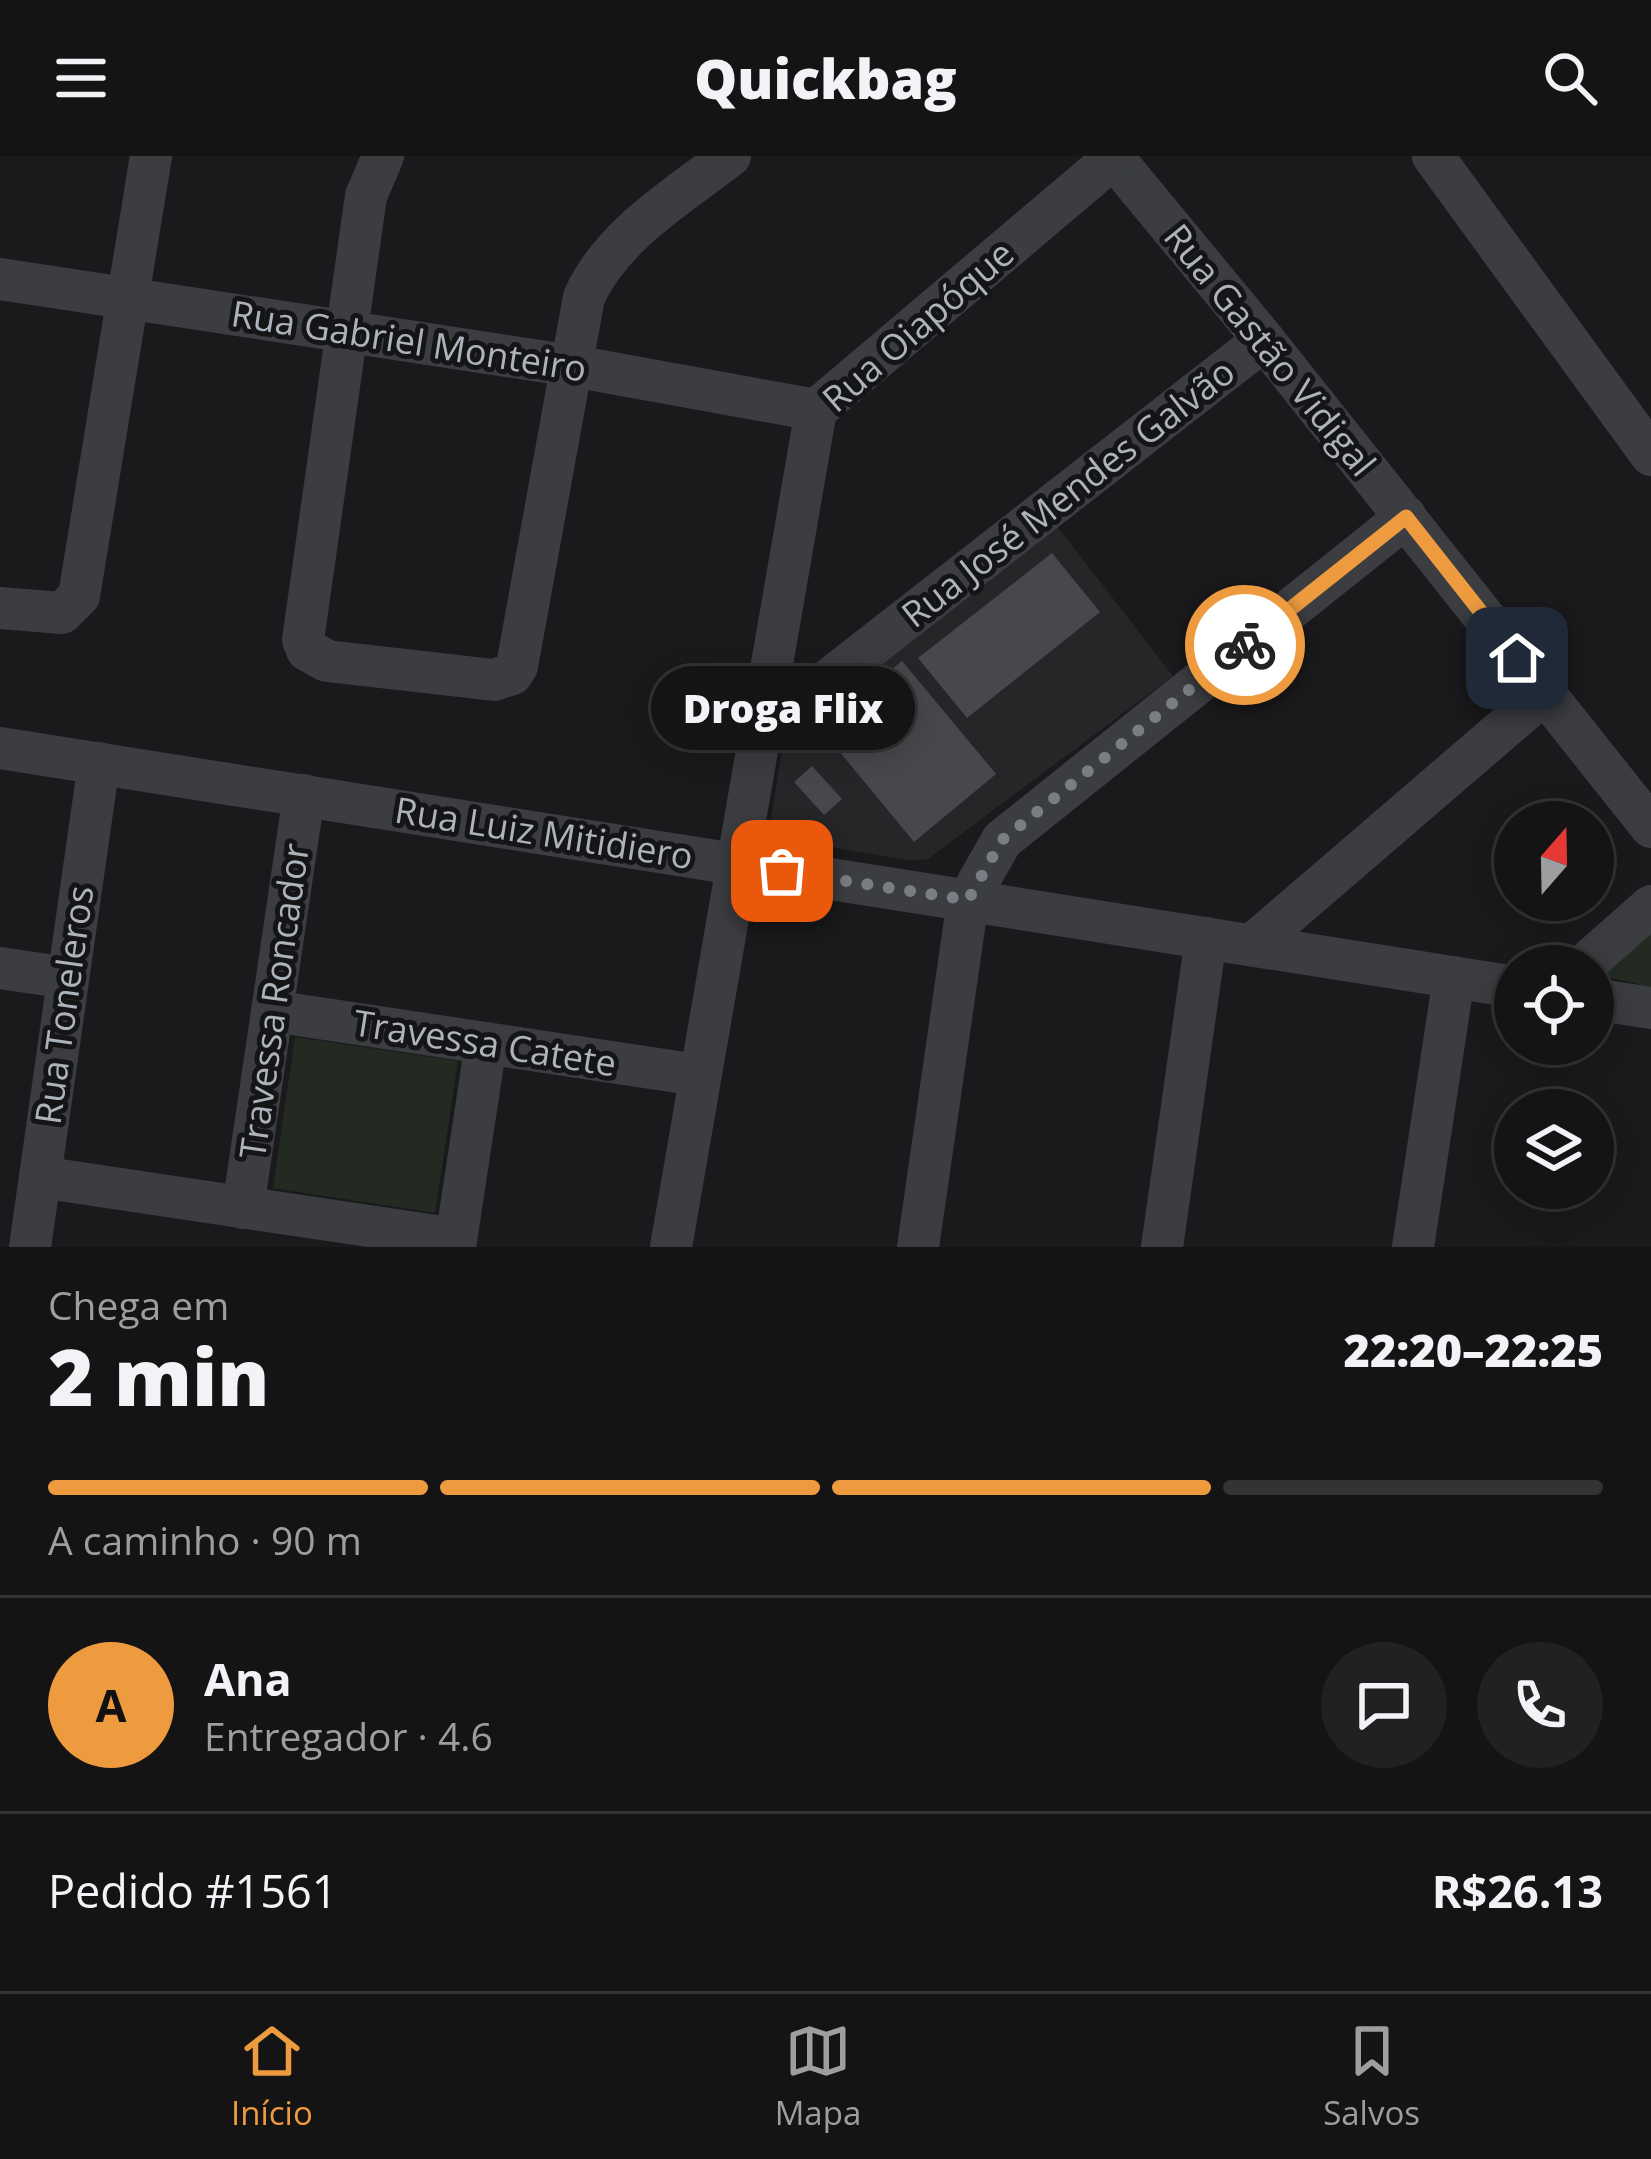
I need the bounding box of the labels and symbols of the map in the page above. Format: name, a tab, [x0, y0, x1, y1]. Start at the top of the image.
street label: Rua Gastão Vidigal	[1153, 213, 1387, 486]
street label: Rua Oiapóque	[812, 229, 1024, 422]
street label: Rua Gabriel Monteiro	[228, 288, 590, 393]
street label: Rua José Mendes Galvão	[891, 347, 1244, 638]
courier	[1185, 585, 1305, 705]
pin	[1466, 607, 1568, 709]
callout: Droga Flix	[650, 667, 914, 751]
street label: Rua Luiz Mitidiero	[392, 785, 697, 880]
north arrow	[1494, 801, 1614, 921]
pin	[731, 820, 833, 922]
street label: Travessa Roncador	[227, 840, 320, 1162]
street label: Rua Toneleros	[23, 883, 104, 1127]
street label: Travessa Catete	[350, 998, 620, 1087]

